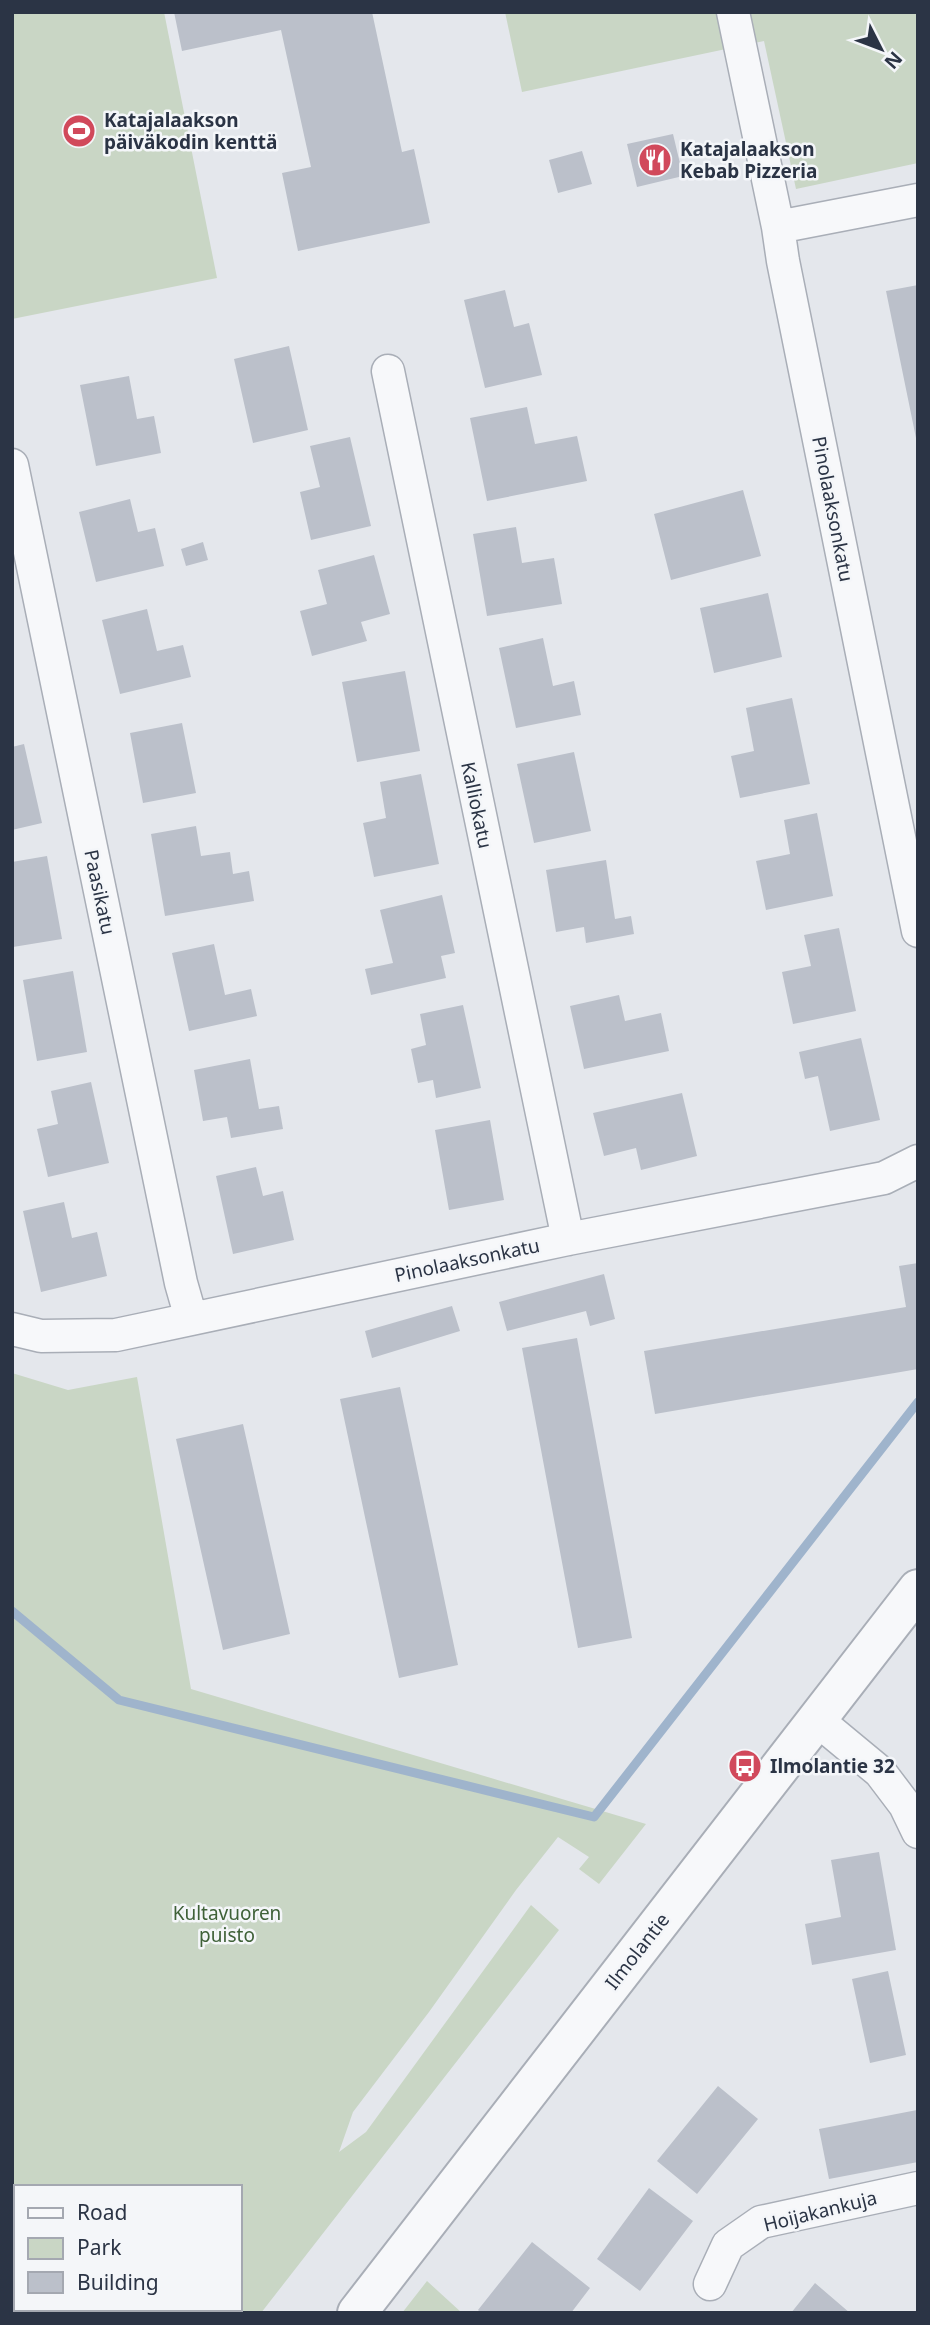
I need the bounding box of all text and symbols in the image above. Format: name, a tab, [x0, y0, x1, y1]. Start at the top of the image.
north arrow	[846, 14, 916, 84]
text: N	[879, 46, 908, 75]
place label: Katajalaakson päiväkodin kenttä	[104, 107, 277, 155]
sports icon: Katajalaakson päiväkodin kenttä	[60, 112, 98, 150]
place label: Katajalaakson Kebab Pizzeria	[680, 136, 817, 184]
restaurant icon: Katajalaakson Kebab Pizzeria	[636, 141, 674, 179]
street label: Pinolaaksonkatu	[806, 434, 860, 584]
street label: Kalliokatu	[455, 759, 499, 851]
street label: Paasikatu	[78, 847, 122, 937]
street label: Pinolaaksonkatu	[392, 1232, 542, 1288]
bus stop icon: Ilmolantie 32	[726, 1747, 764, 1785]
place label: Ilmolantie 32	[770, 1753, 895, 1779]
park label: Kultavuoren puisto	[173, 1900, 281, 1948]
street label: Ilmolantie	[599, 1907, 675, 1995]
street label: Hoijakankuja	[761, 2184, 879, 2238]
legend	[14, 2185, 242, 2311]
text: Road	[77, 2198, 127, 2226]
text: Park	[77, 2233, 122, 2261]
text: Building	[77, 2268, 159, 2296]

